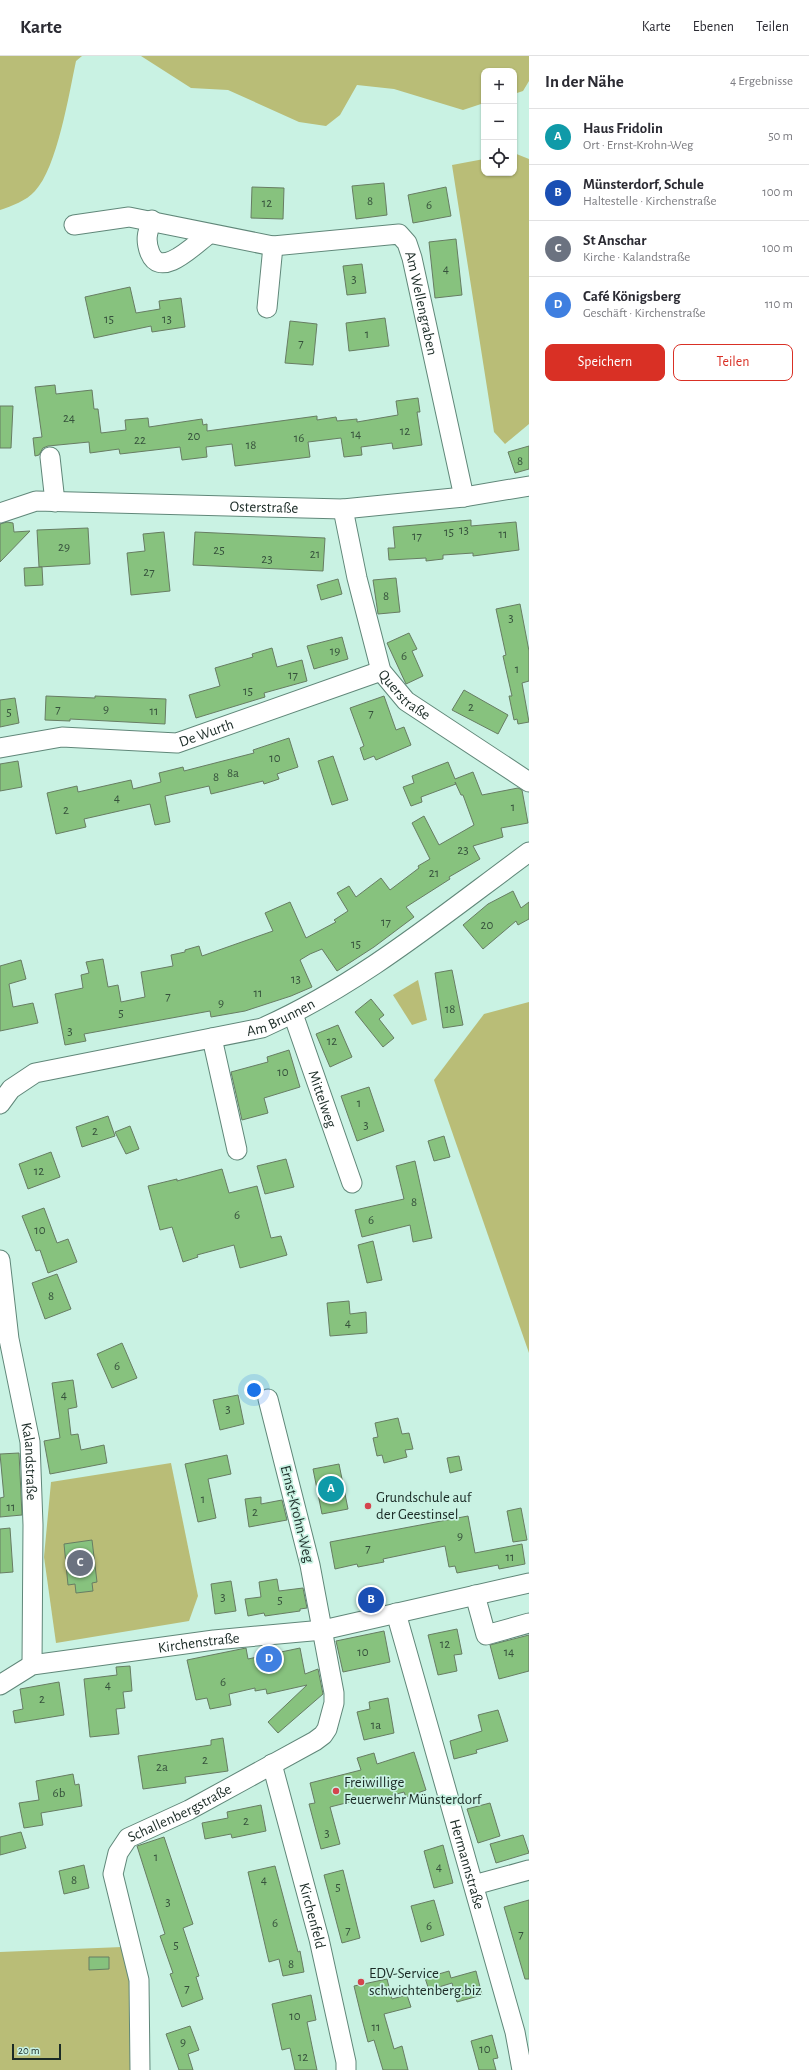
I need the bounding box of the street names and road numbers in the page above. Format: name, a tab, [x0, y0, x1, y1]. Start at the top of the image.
street label: Am Wellengraben	[403, 249, 440, 357]
street label: Osterstraße	[229, 499, 299, 515]
street label: Querstraße	[376, 667, 433, 722]
street label: De Wurth	[177, 716, 235, 749]
street label: Am Brunnen	[245, 996, 317, 1038]
street label: Mittelweg	[306, 1068, 340, 1130]
street label: Kalandstraße	[19, 1421, 40, 1501]
street label: Ernst-Krohn-Weg	[278, 1464, 317, 1565]
street label: Kirchenstraße	[157, 1630, 240, 1655]
street label: Schallenbergstraße	[125, 1781, 234, 1845]
street label: Hermannstraße	[447, 1817, 487, 1911]
street label: Kirchenfeld	[297, 1881, 328, 1950]

